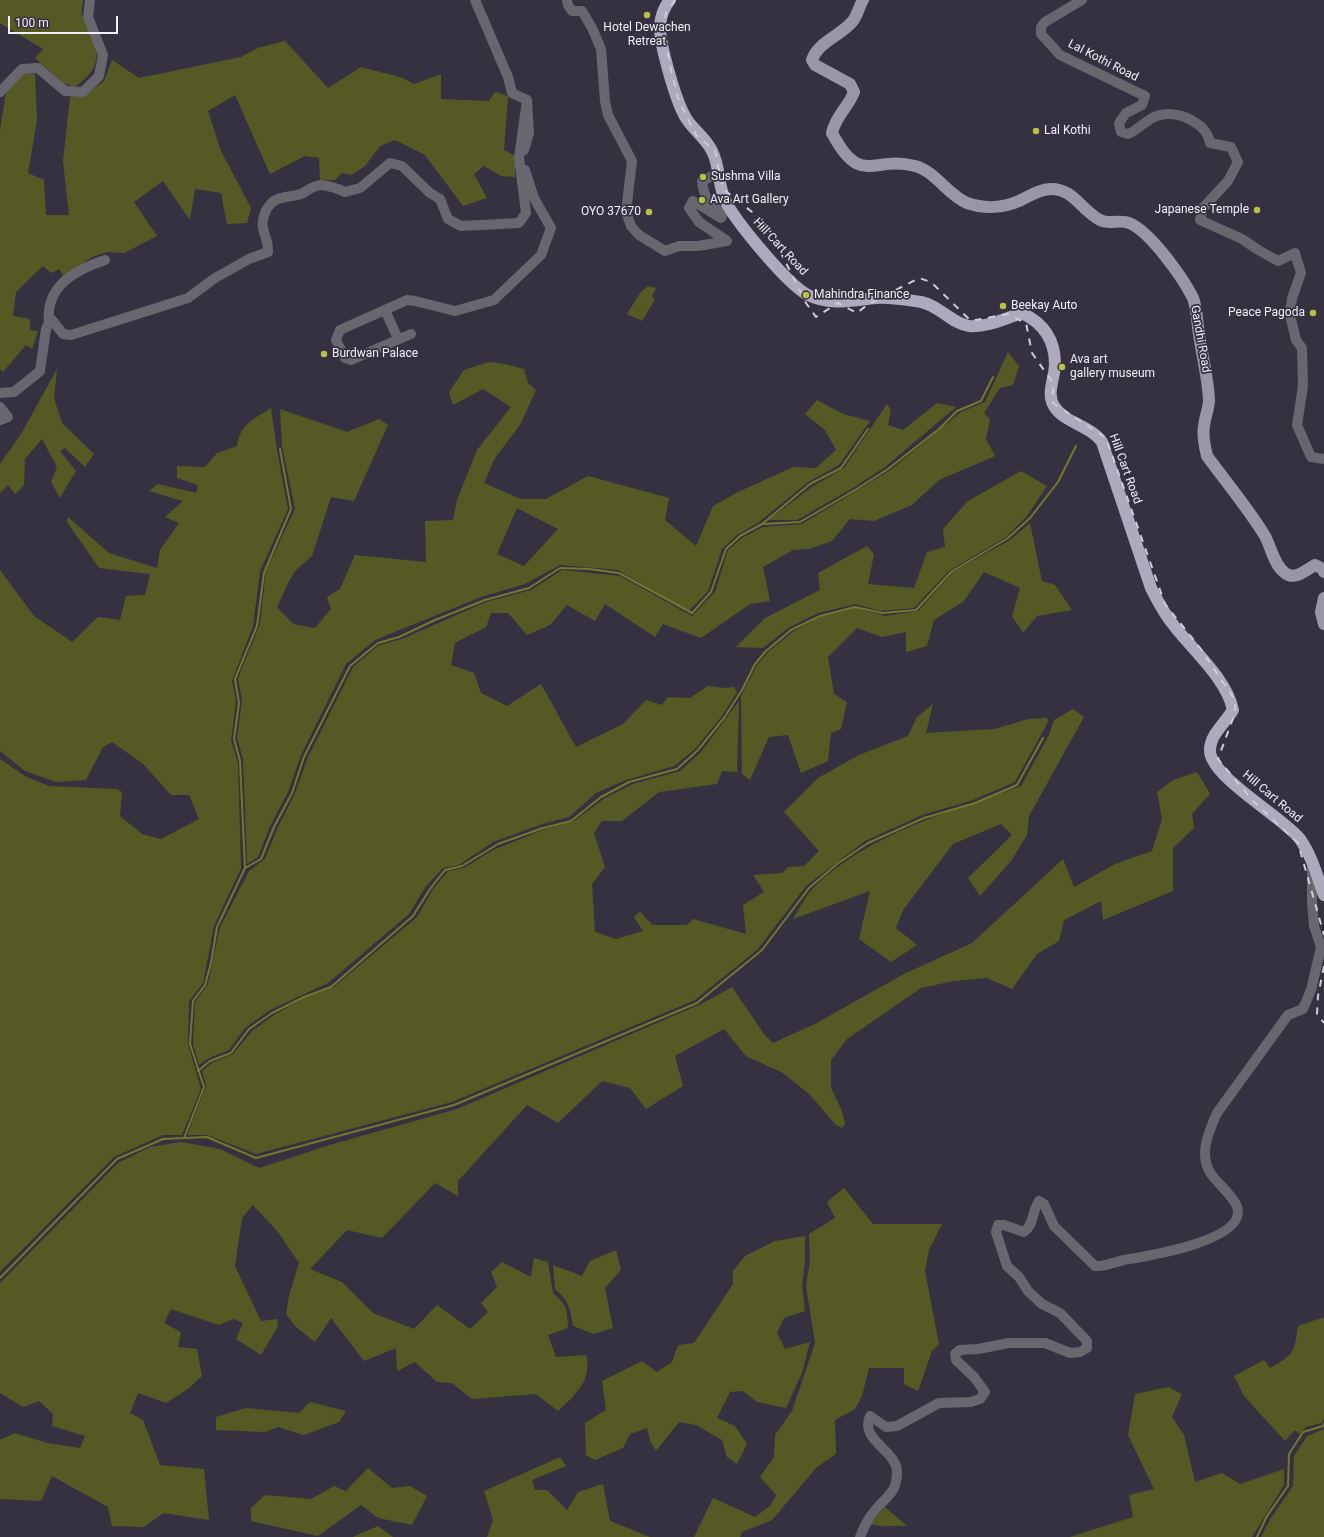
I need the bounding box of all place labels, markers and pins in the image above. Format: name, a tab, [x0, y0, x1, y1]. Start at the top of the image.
marker: Hotel Dewachen Retreat	[642, 10, 652, 20]
place label: Hotel Dewachen Retreat	[603, 21, 691, 49]
place label: Lal Kothi	[1044, 124, 1091, 138]
marker: Lal Kothi	[1031, 126, 1041, 136]
place label: Sushma Villa	[711, 170, 780, 184]
marker: Sushma Villa	[698, 172, 708, 182]
place label: Ava Art Gallery	[710, 193, 789, 207]
marker: Ava Art Gallery	[697, 195, 707, 205]
place label: Japanese Temple	[1155, 203, 1249, 217]
place label: OYO 37670	[581, 205, 641, 219]
marker: Japanese Temple	[1252, 205, 1262, 215]
marker: OYO 37670	[644, 207, 654, 217]
place label: Mahindra Finance	[814, 288, 909, 302]
marker: Mahindra Finance	[801, 290, 811, 300]
place label: Beekay Auto	[1011, 299, 1077, 313]
marker: Beekay Auto	[998, 301, 1008, 311]
place label: Peace Pagoda	[1228, 306, 1305, 320]
marker: Peace Pagoda	[1308, 308, 1318, 318]
place label: Burdwan Palace	[332, 347, 418, 361]
marker: Burdwan Palace	[319, 349, 329, 359]
place label: Ava art gallery museum	[1070, 353, 1155, 381]
marker: Ava art gallery museum	[1057, 362, 1067, 372]

